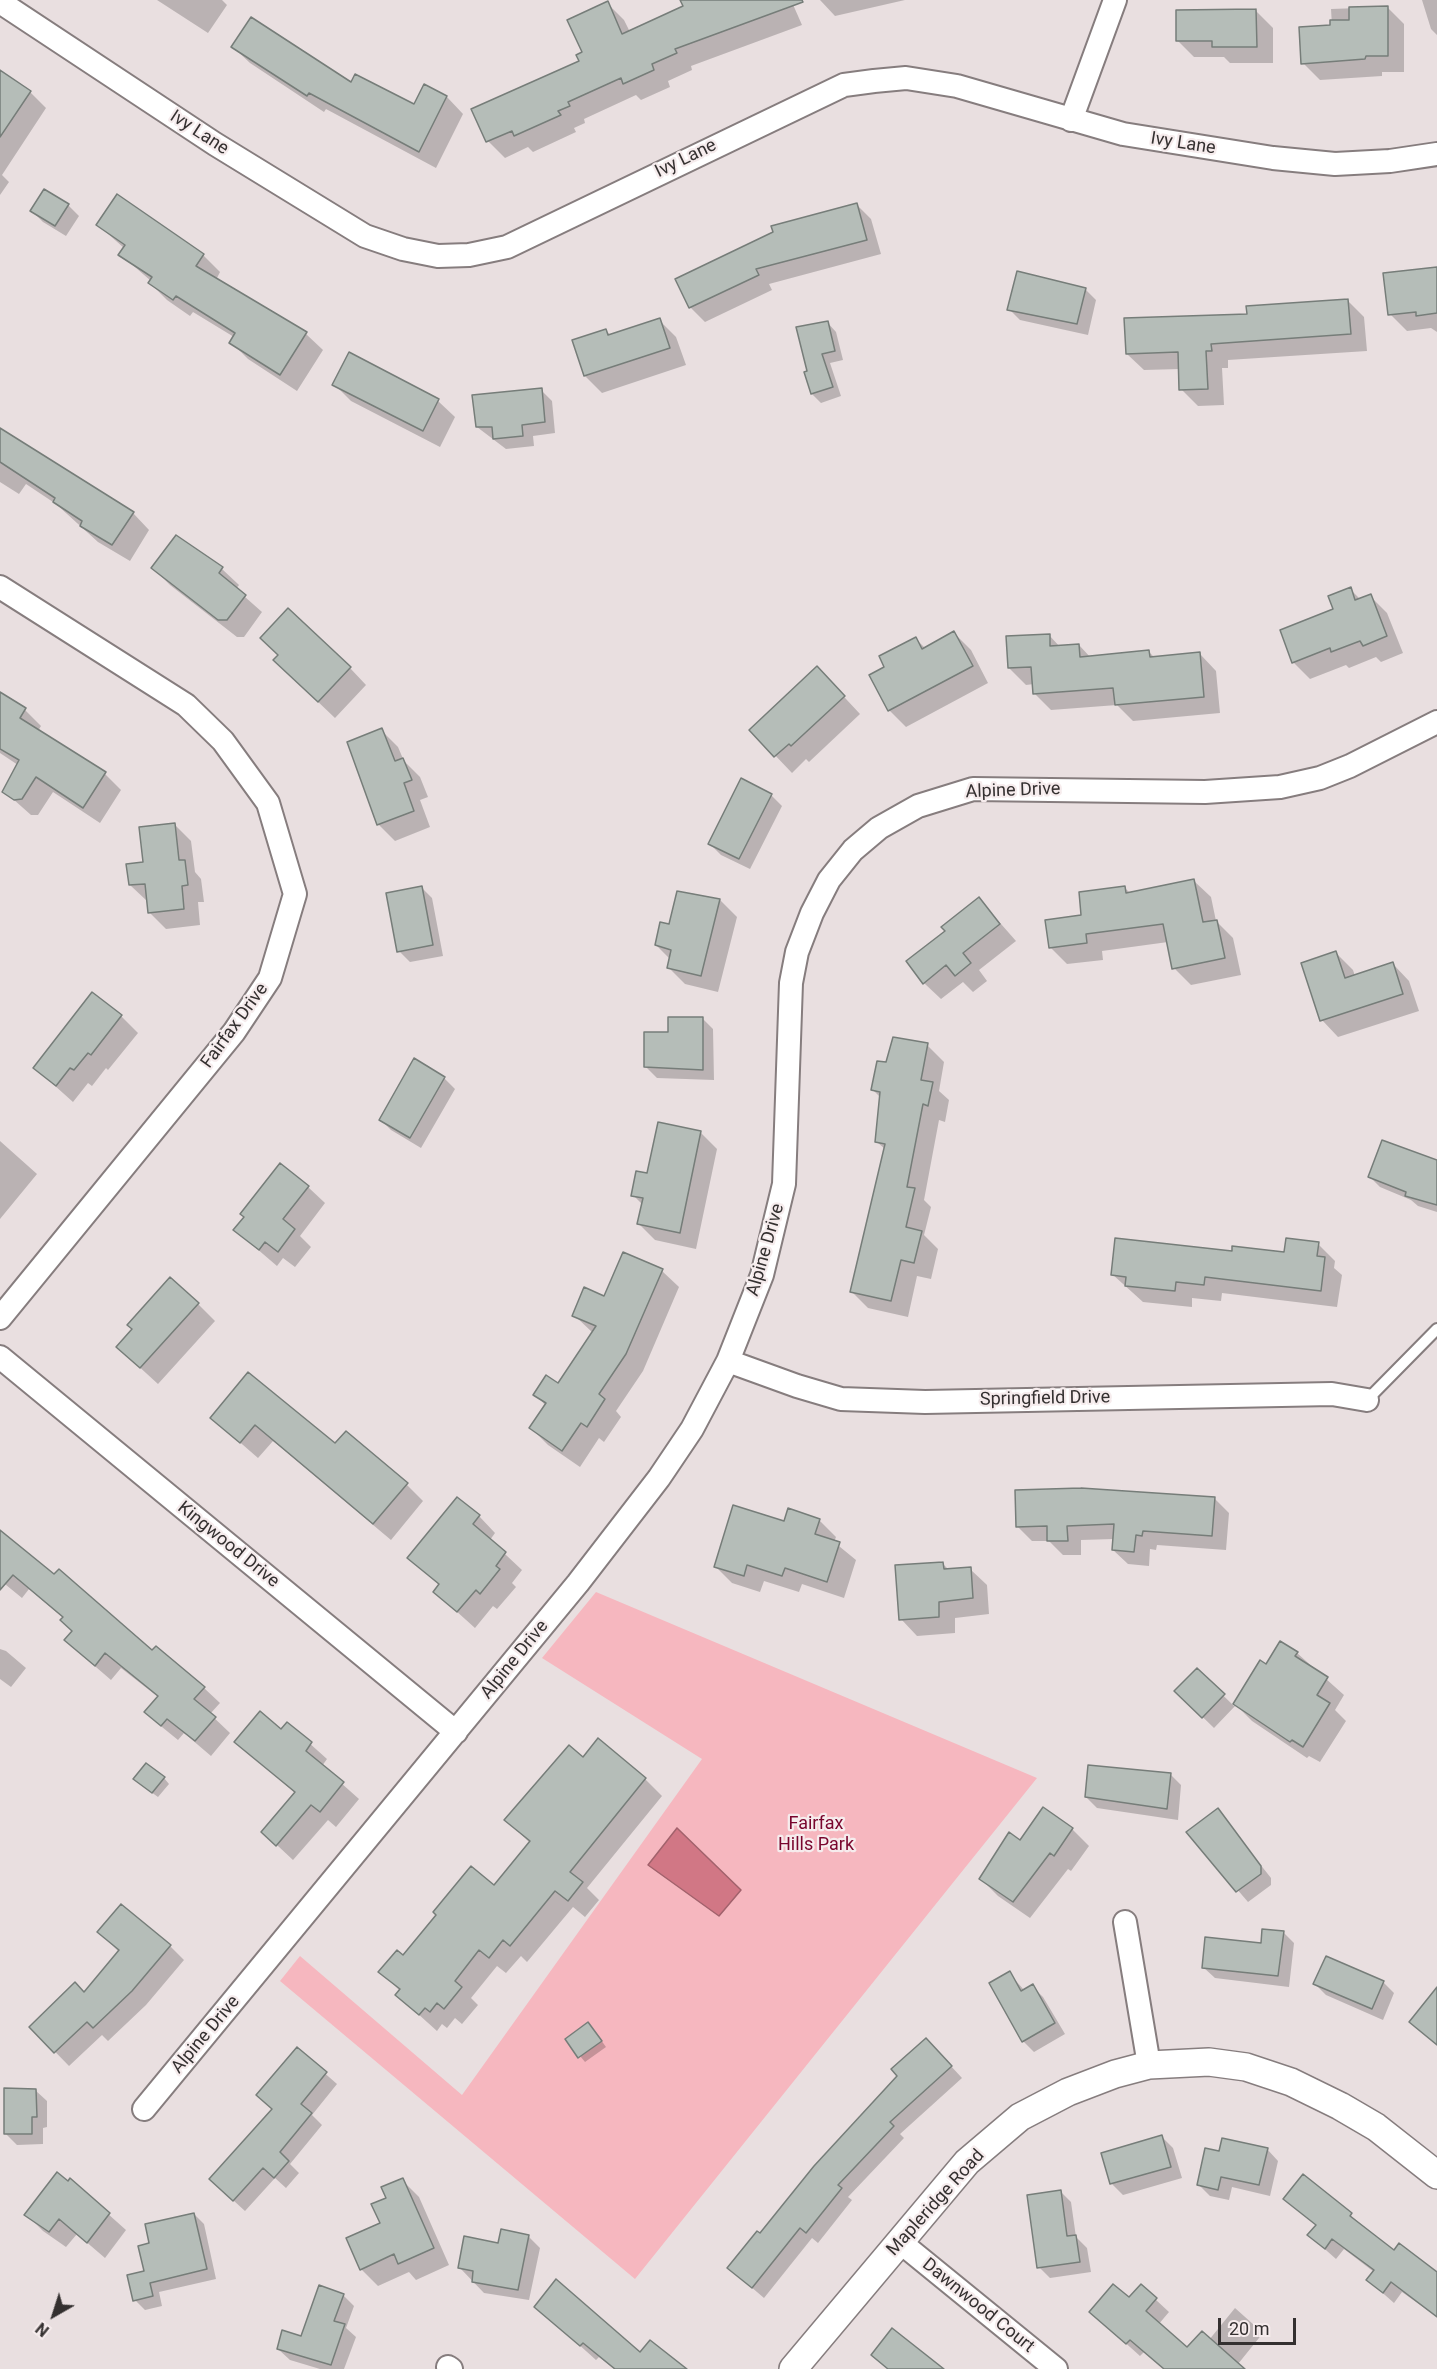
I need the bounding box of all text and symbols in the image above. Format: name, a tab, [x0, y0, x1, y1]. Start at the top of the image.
street label: Ivy Lane	[166, 106, 232, 160]
street label: Ivy Lane	[1149, 128, 1217, 160]
street label: Ivy Lane	[652, 135, 720, 183]
street label: Alpine Drive	[965, 779, 1061, 803]
street label: Fairfax Drive	[197, 979, 273, 1073]
street label: Alpine Drive	[743, 1201, 789, 1299]
street label: Springfield Drive	[980, 1387, 1110, 1411]
street label: Kingwood Drive	[173, 1497, 283, 1593]
street label: Alpine Drive	[477, 1616, 553, 1704]
park label: Fairfax Hills Park	[778, 1813, 854, 1856]
street label: Alpine Drive	[167, 1992, 245, 2078]
street label: Mapleridge Road	[883, 2145, 989, 2261]
street label: Dawnwood Court	[918, 2254, 1038, 2358]
north arrow	[24, 2285, 84, 2345]
scale bar	[1221, 2306, 1299, 2344]
text: N	[32, 2318, 53, 2340]
text: 20 m	[1229, 2318, 1269, 2339]

